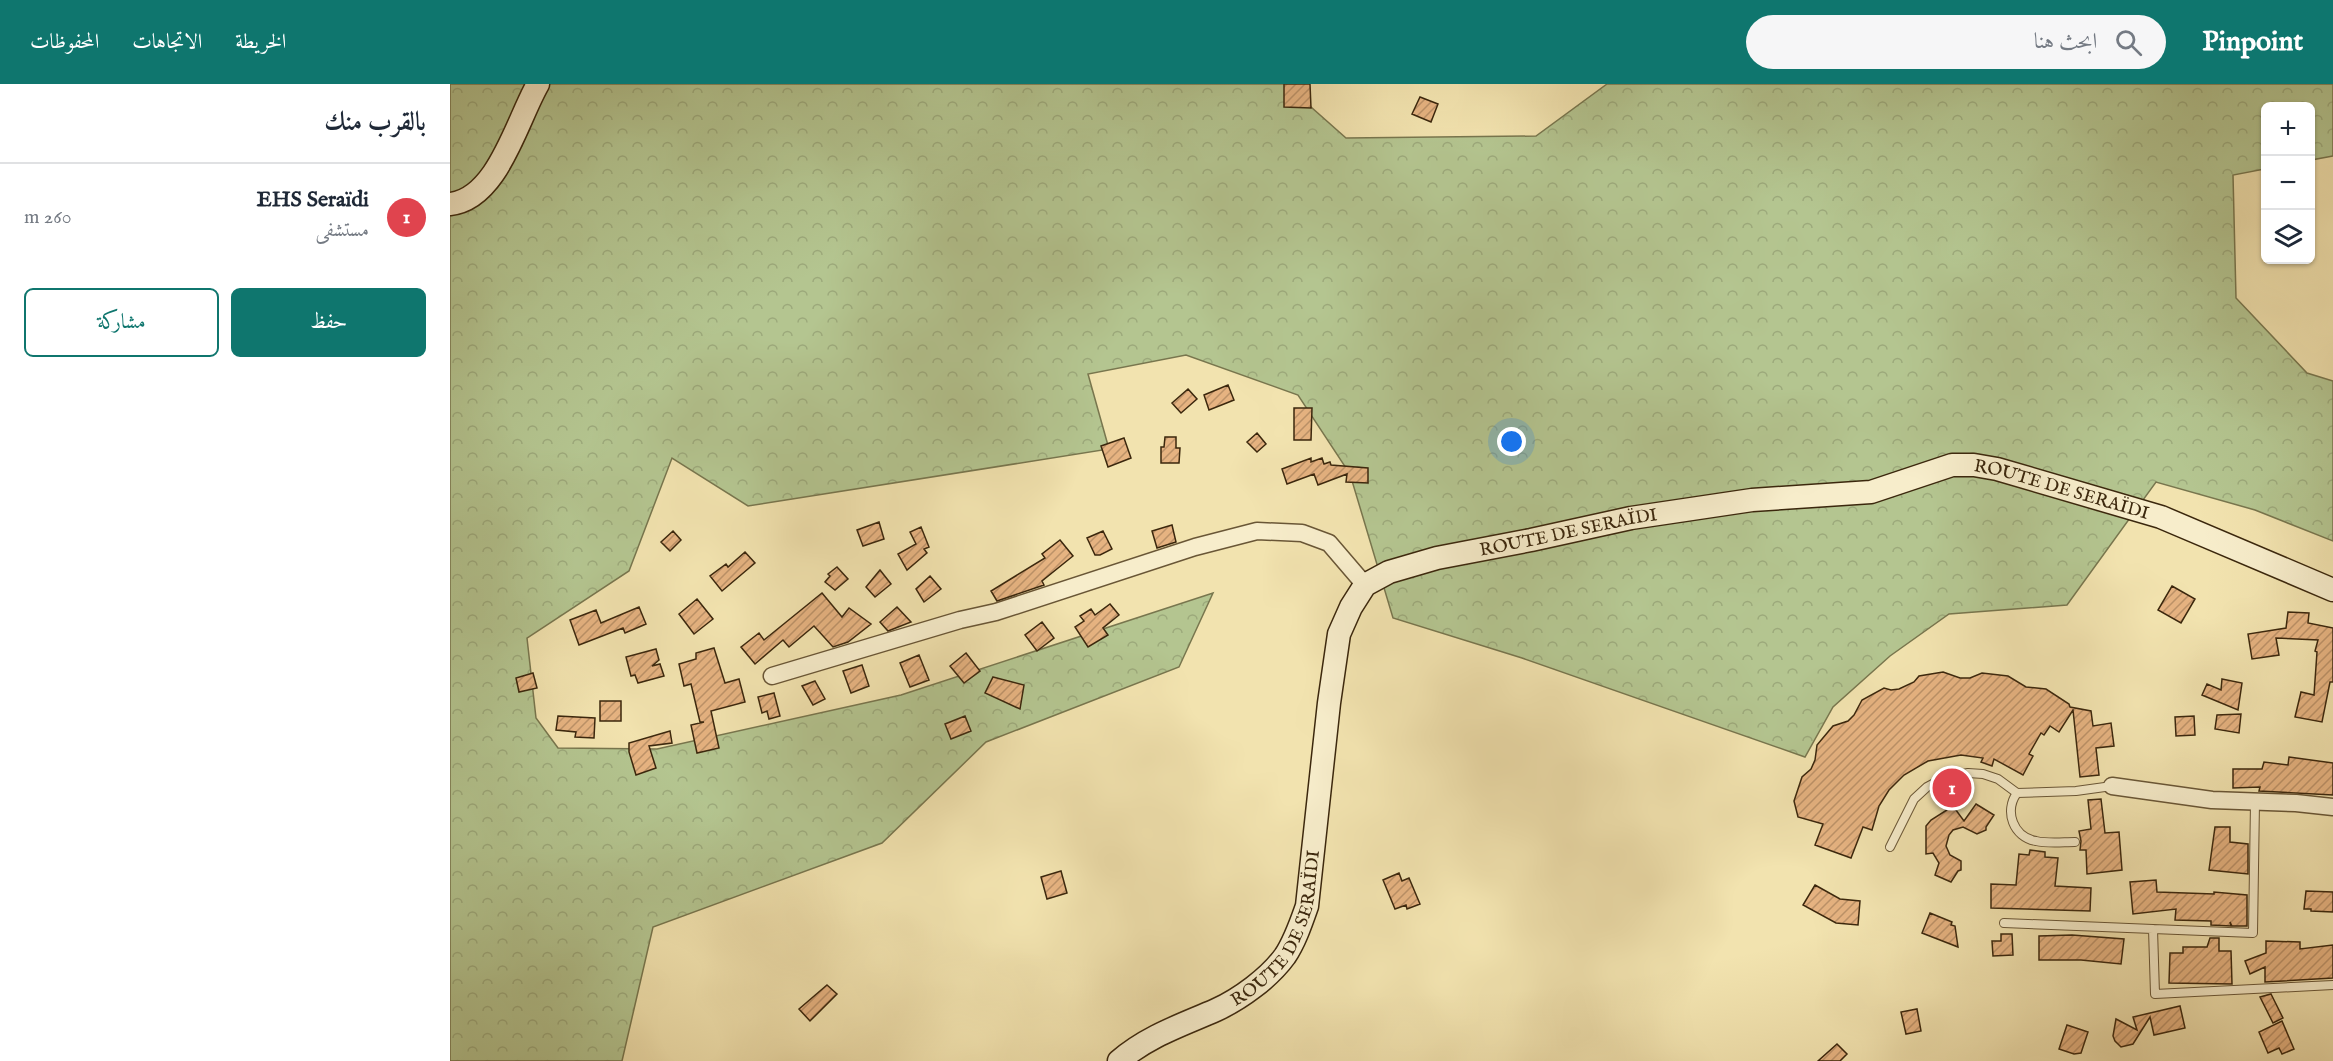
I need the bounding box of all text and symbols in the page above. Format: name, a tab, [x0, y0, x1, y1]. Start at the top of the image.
search box	[1746, 15, 2166, 69]
text: Pinpoint	[2202, 25, 2303, 60]
icon: search	[2112, 26, 2145, 59]
text: ابحث هنا	[2034, 28, 2097, 56]
text: المحفوظات	[30, 29, 99, 56]
text: الاتجاهات	[132, 29, 202, 56]
text: الخريطة	[235, 29, 286, 56]
map controls	[2261, 102, 2315, 264]
button: +	[2261, 102, 2315, 156]
text: بالقرب منك	[324, 106, 426, 139]
button: −	[2261, 156, 2315, 210]
text: EHS Seraïdi	[256, 186, 369, 214]
text: 260 m	[24, 205, 71, 230]
text: 1	[403, 205, 410, 230]
button: layers	[2261, 210, 2315, 264]
text: مستشفى	[316, 218, 369, 243]
button: مشاركة	[24, 288, 219, 357]
button: حفظ	[231, 288, 426, 357]
your location	[1497, 427, 1526, 456]
street label: ROUTE DE SERAÏDI	[1972, 455, 2152, 526]
street label: ROUTE DE SERAÏDI	[1478, 504, 1659, 563]
pin: 1	[1932, 766, 1972, 810]
street label: ROUTE DE SERAÏDI	[1227, 849, 1326, 1013]

